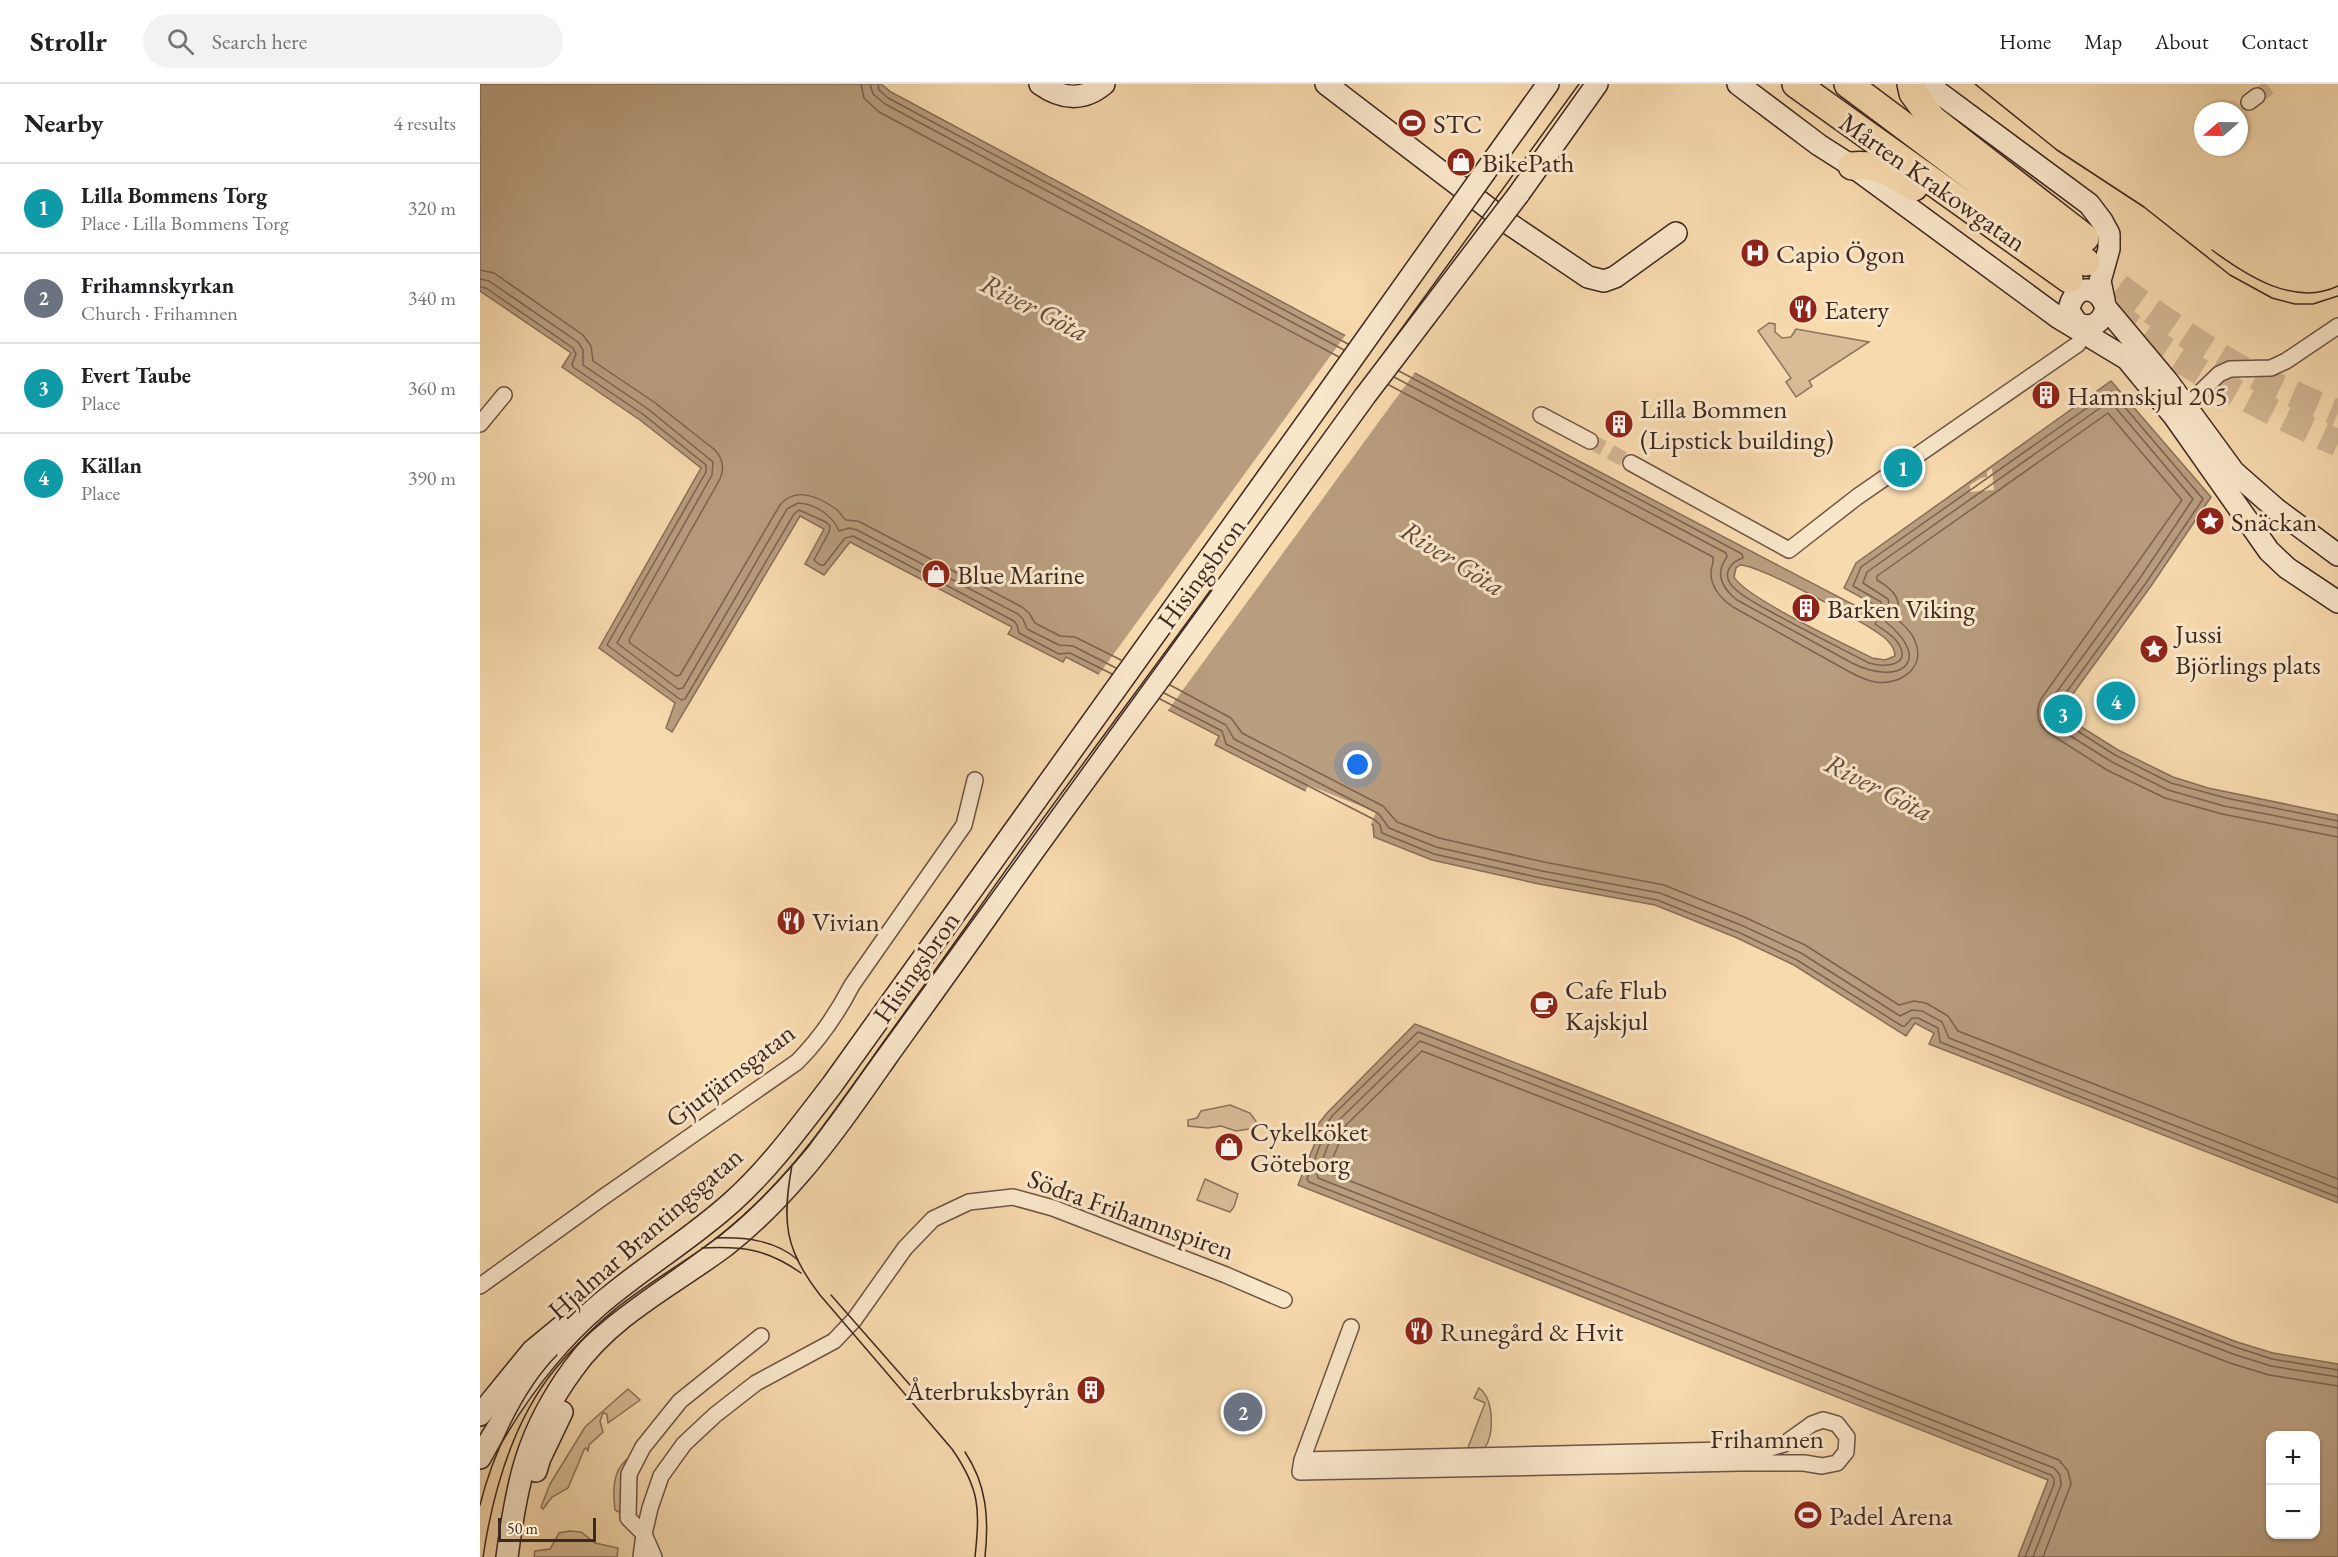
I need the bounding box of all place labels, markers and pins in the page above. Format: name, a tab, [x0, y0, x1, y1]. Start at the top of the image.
place label: STC	[1433, 106, 1482, 141]
sports icon: STC	[1396, 107, 1428, 139]
place label: BikePath	[1482, 145, 1574, 180]
shop icon: BikePath	[1445, 146, 1477, 178]
place label: Capio Ögon	[1776, 236, 1905, 271]
hospital icon: Capio Ögon	[1739, 237, 1771, 269]
place label: Eatery	[1824, 292, 1889, 327]
restaurant icon: Eatery	[1787, 293, 1819, 325]
place label: Hamnskjul 205	[2067, 378, 2227, 413]
building icon: Hamnskjul 205	[2030, 379, 2062, 411]
place label: Lilla Bommen (Lipstick building)	[1640, 391, 1834, 457]
building icon: Lilla Bommen (Lipstick building)	[1603, 408, 1635, 440]
pin: 1	[1884, 446, 1922, 490]
place label: Snäckan	[2231, 504, 2317, 539]
place icon: Snäckan	[2194, 505, 2226, 537]
place label: Blue Marine	[957, 557, 1084, 592]
shop icon: Blue Marine	[920, 558, 952, 590]
place label: Barken Viking	[1827, 591, 1975, 626]
building icon: Barken Viking	[1790, 592, 1822, 624]
place label: Jussi Björlings plats	[2173, 616, 2321, 682]
place icon: Jussi Björlings plats	[2138, 633, 2170, 665]
pin: 4	[2096, 678, 2136, 724]
pin: 3	[2044, 692, 2082, 736]
place label: Vivian	[812, 904, 880, 939]
restaurant icon: Vivian	[775, 905, 807, 937]
place label: Cafe Flub Kajskjul	[1565, 972, 1667, 1038]
cafe icon: Cafe Flub Kajskjul	[1528, 989, 1560, 1021]
place label: Cykelköket Göteborg	[1250, 1114, 1368, 1180]
shop icon: Cykelköket Göteborg	[1213, 1131, 1245, 1163]
place label: Runegård & Hvit	[1440, 1314, 1624, 1349]
restaurant icon: Runegård & Hvit	[1403, 1315, 1435, 1347]
place label: Återbruksbyrån	[905, 1373, 1070, 1408]
building icon: Återbruksbyrån	[1075, 1374, 1107, 1406]
pin: 2	[1224, 1390, 1263, 1434]
place label: Padel Arena	[1829, 1498, 1953, 1533]
sports icon: Padel Arena	[1792, 1499, 1824, 1531]

